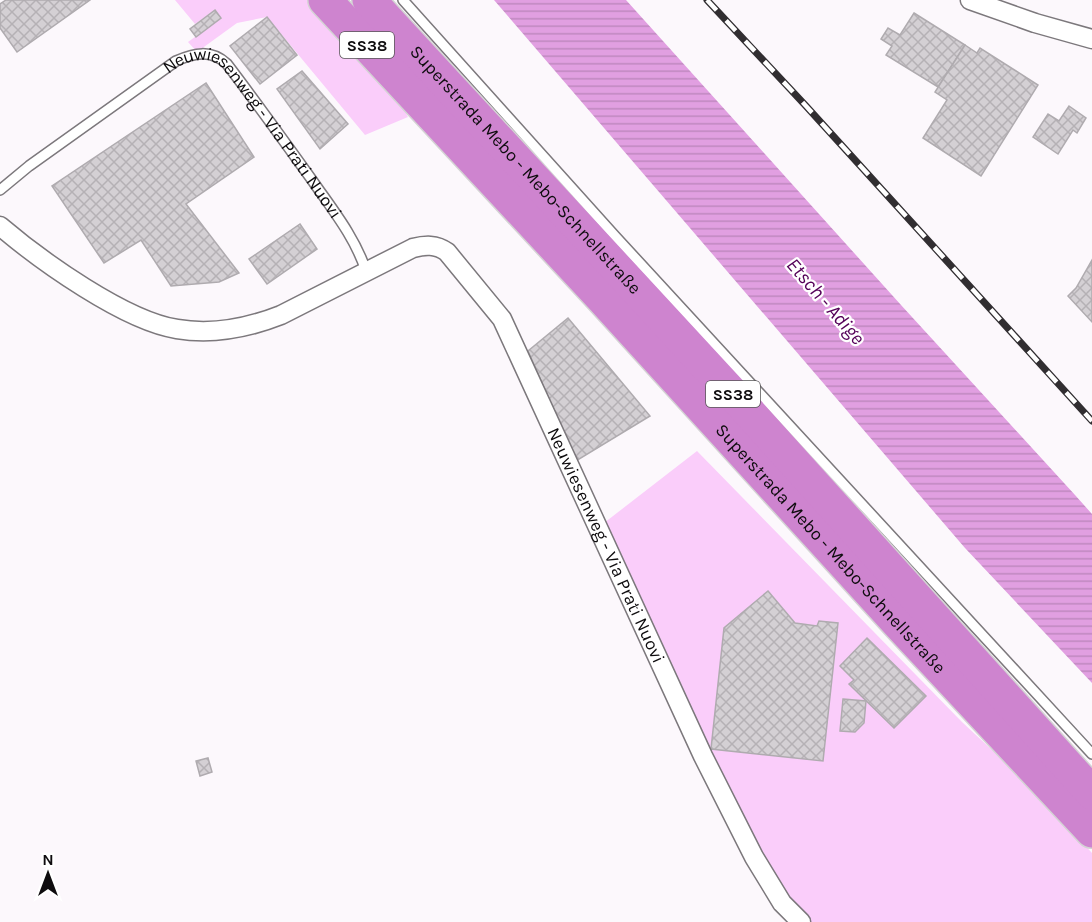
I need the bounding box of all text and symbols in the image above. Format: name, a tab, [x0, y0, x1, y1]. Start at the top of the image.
road number: SS38	[340, 32, 394, 58]
street label: Superstrada Mebo - Mebo-Schnellstraße	[405, 41, 646, 299]
street label: Neuwiesenweg - Via Prati Nuovi	[158, 43, 347, 223]
water label: Etsch - Adige	[782, 253, 869, 349]
road number: SS38	[706, 381, 760, 407]
street label: Superstrada Mebo - Mebo-Schnellstraße	[711, 419, 950, 678]
street label: Neuwiesenweg - Via Prati Nuovi	[542, 424, 670, 667]
north arrow	[18, 844, 78, 904]
text: N	[42, 850, 54, 869]

